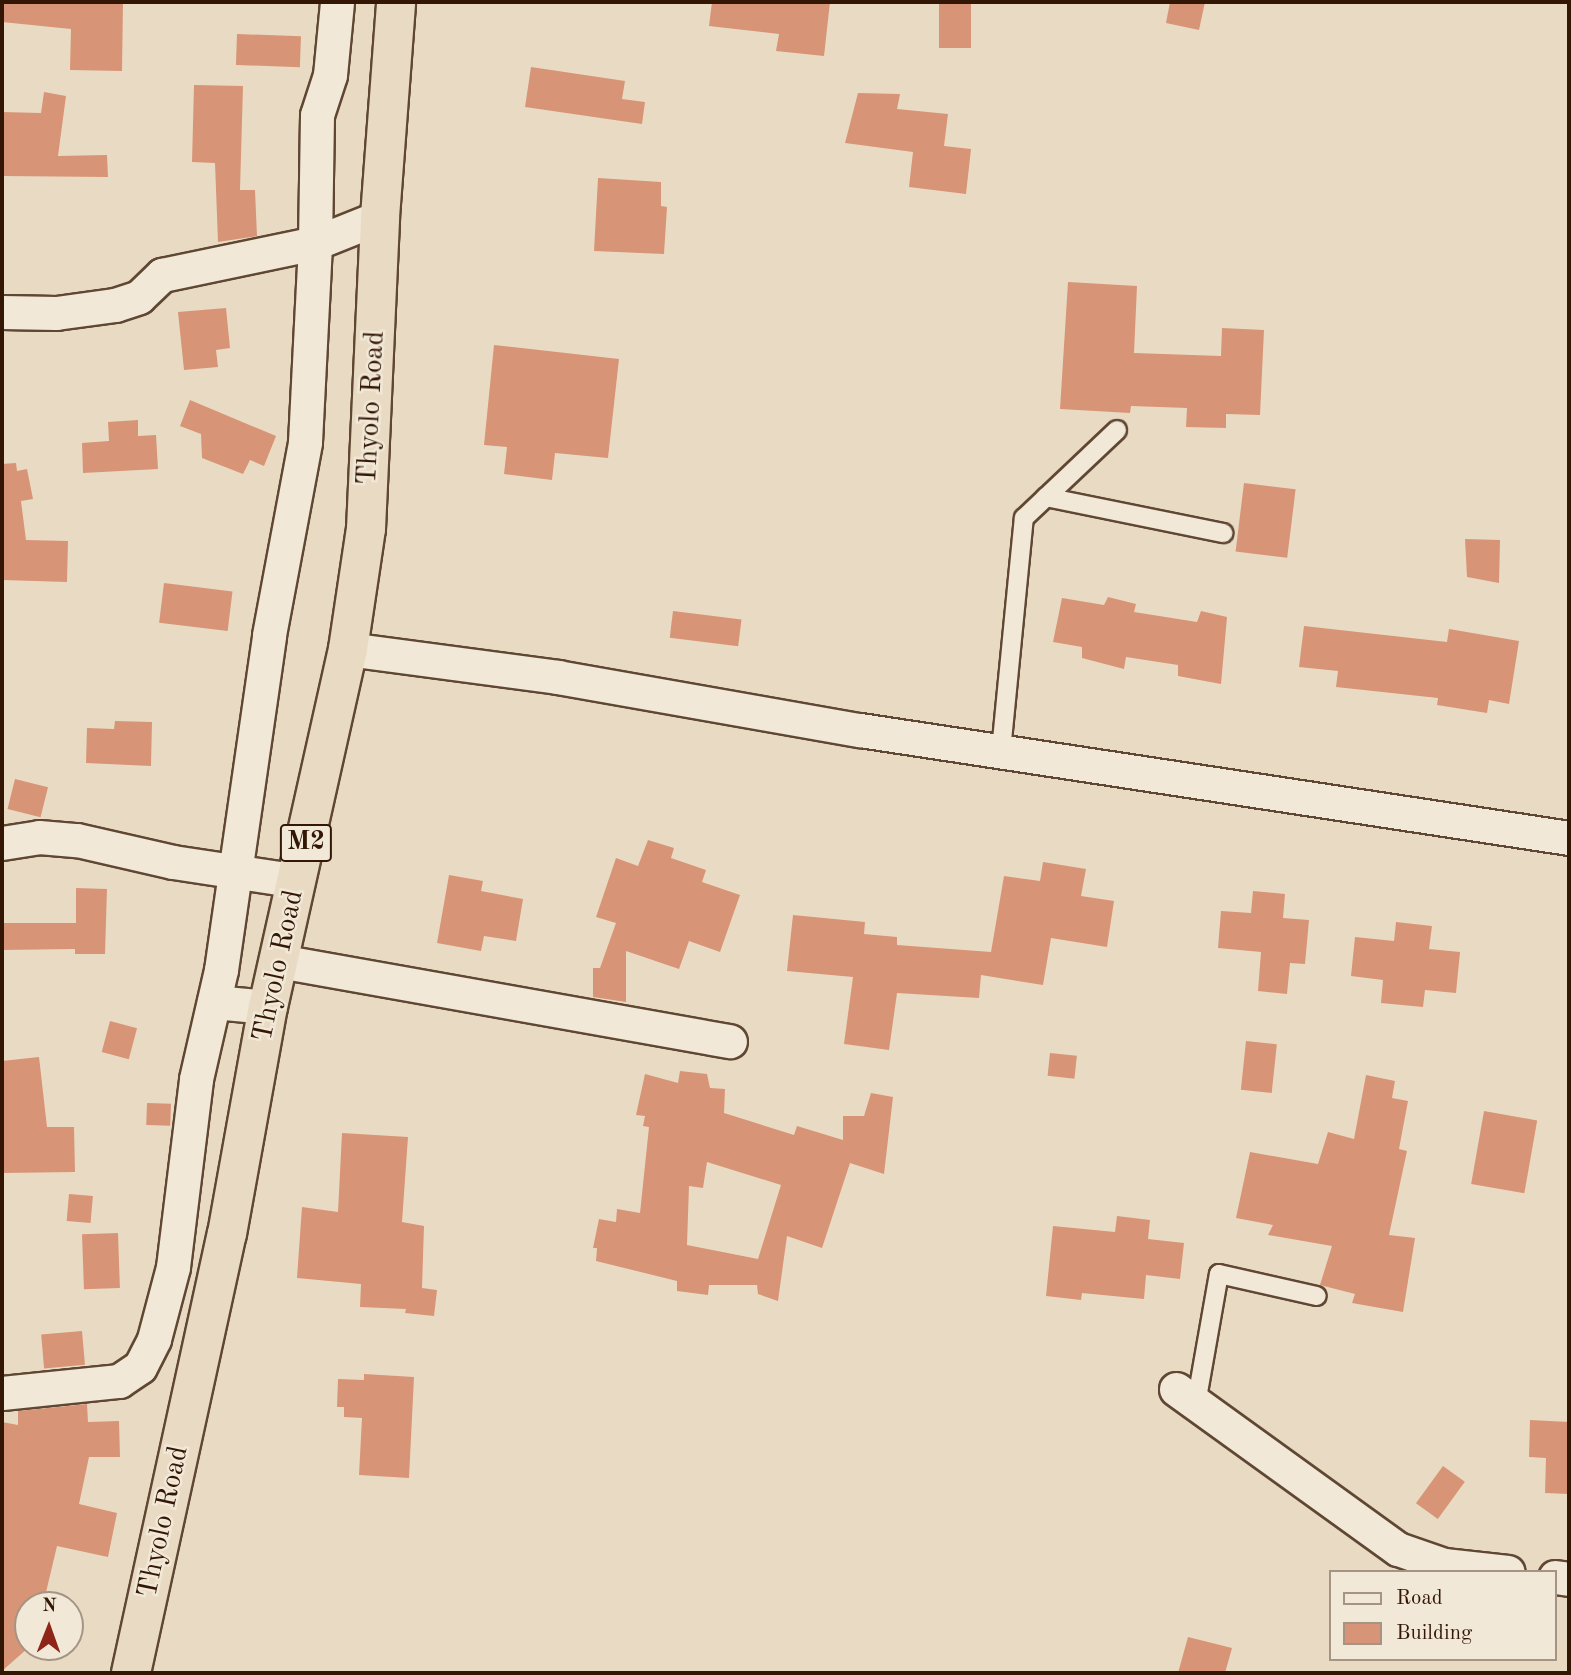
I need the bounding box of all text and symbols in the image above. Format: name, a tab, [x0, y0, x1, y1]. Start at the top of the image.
street label: Thyolo Road	[351, 330, 393, 486]
road number: M2	[280, 820, 332, 866]
street label: Thyolo Road	[247, 887, 311, 1045]
street label: Thyolo Road	[132, 1443, 196, 1601]
legend	[1330, 1570, 1557, 1661]
text: Road	[1396, 1588, 1443, 1609]
north arrow	[14, 1591, 84, 1661]
text: N	[42, 1597, 57, 1616]
text: Building	[1396, 1623, 1472, 1644]

